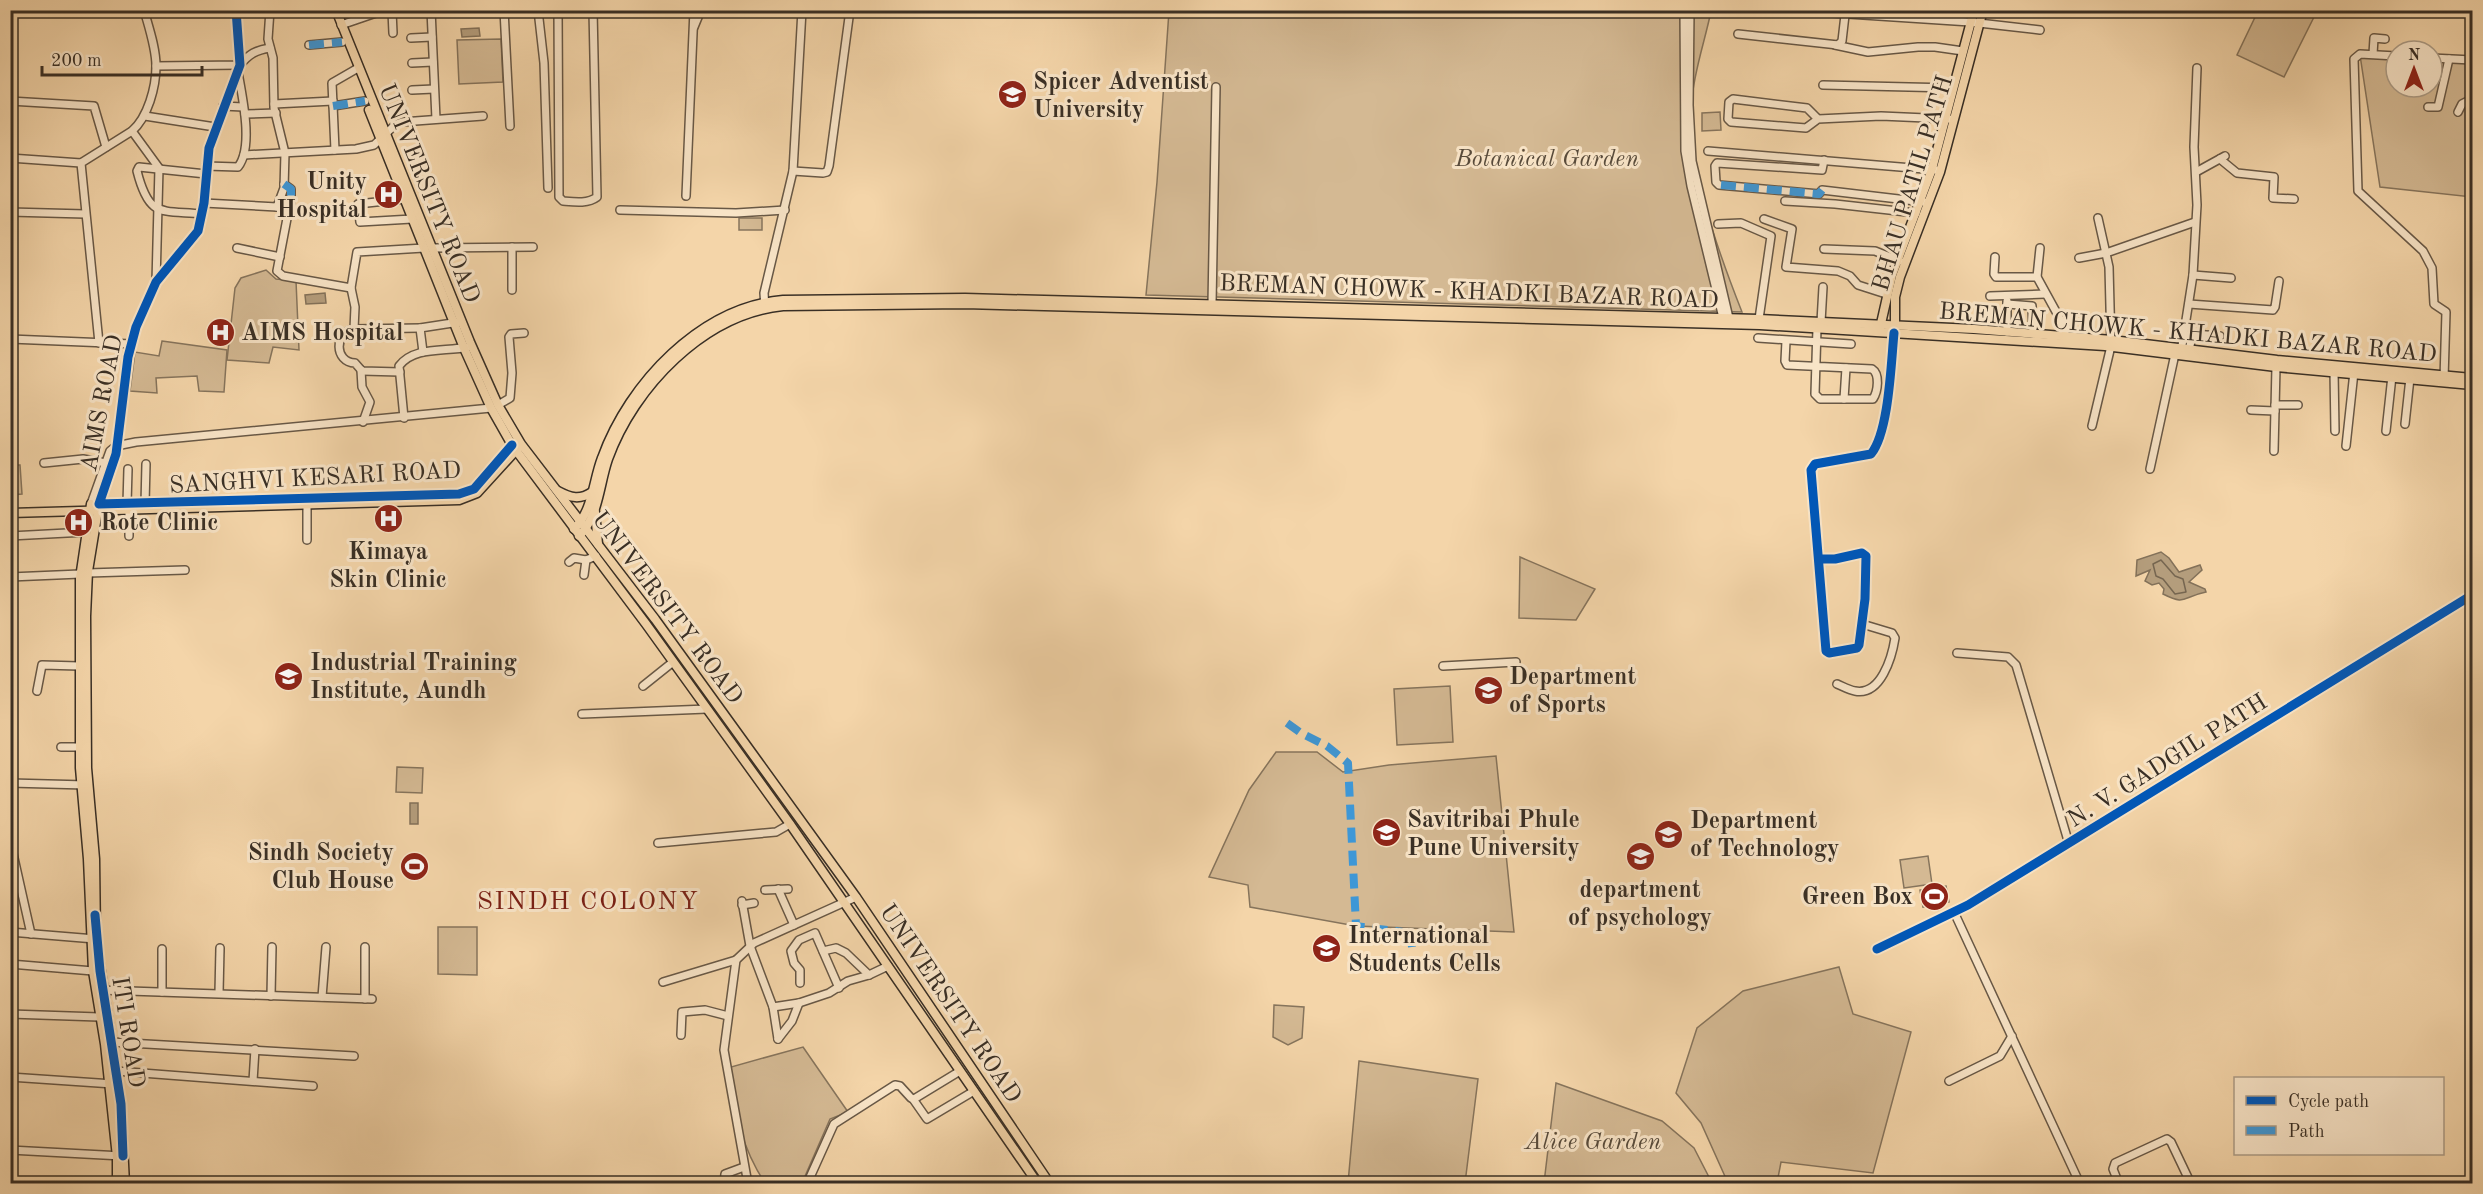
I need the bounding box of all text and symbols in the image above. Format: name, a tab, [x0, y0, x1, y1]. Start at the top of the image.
scale bar	[42, 39, 202, 77]
north arrow	[2384, 39, 2444, 99]
text: N	[2408, 48, 2421, 64]
text: 200 m	[51, 52, 102, 70]
place label: Spicer Adventist University	[1033, 71, 1209, 123]
street label: BHAU PATIL PATH	[1870, 73, 1958, 294]
school or university icon: Spicer Adventist University	[996, 79, 1028, 111]
street label: UNIVERSITY ROAD	[373, 81, 483, 307]
park label: Botanical Garden	[1454, 148, 1639, 172]
place label: Unity Hospital	[276, 171, 367, 223]
hospital icon: Unity Hospital	[372, 179, 404, 211]
street label: BREMAN CHOWK - KHADKI BAZAR ROAD	[1219, 272, 1719, 314]
street label: BREMAN CHOWK - KHADKI BAZAR ROAD	[1938, 300, 2438, 368]
hospital icon: AIMS Hospital	[204, 316, 236, 348]
place label: AIMS Hospital	[241, 322, 403, 346]
street label: AIMS ROAD	[78, 333, 128, 474]
street label: SANGHVI KESARI ROAD	[169, 459, 462, 499]
hospital icon: Kimaya Skin Clinic	[372, 502, 404, 534]
hospital icon: Rote Clinic	[63, 506, 95, 538]
street label: UNIVERSITY ROAD	[586, 507, 746, 709]
place label: Rote Clinic	[100, 512, 218, 536]
place label: Kimaya Skin Clinic	[329, 541, 447, 593]
place label: Industrial Training Institute, Aundh	[310, 652, 518, 704]
school or university icon: Industrial Training Institute, Aundh	[273, 660, 305, 692]
place label: Department of Sports	[1509, 666, 1636, 718]
school or university icon: Department of Sports	[1472, 674, 1504, 706]
street label: N. V. GADGIL PATH	[2064, 691, 2272, 833]
place label: Savitribai Phule Pune University	[1407, 809, 1580, 861]
place label: Department of Technology	[1690, 810, 1840, 862]
school or university icon: Savitribai Phule Pune University	[1370, 817, 1402, 849]
school or university icon: Department of Technology	[1653, 818, 1685, 850]
school or university icon: department of psychology	[1624, 840, 1656, 872]
place label: Sindh Society Club House	[248, 842, 394, 894]
sports icon: Sindh Society Club House	[399, 850, 431, 882]
place label: department of psychology	[1568, 879, 1712, 931]
sports icon: Green Box	[1918, 880, 1950, 912]
place label: Green Box	[1802, 886, 1913, 910]
district label: SINDH COLONY	[477, 889, 699, 915]
street label: UNIVERSITY ROAD	[874, 900, 1025, 1108]
place label: International Students Cells	[1348, 925, 1500, 977]
school or university icon: International Students Cells	[1311, 933, 1343, 965]
street label: ITI ROAD	[106, 975, 148, 1090]
legend	[2234, 1077, 2444, 1155]
text: Cycle path	[2288, 1093, 2369, 1111]
text: Path	[2288, 1123, 2325, 1141]
park label: Alice Garden	[1523, 1131, 1661, 1155]

